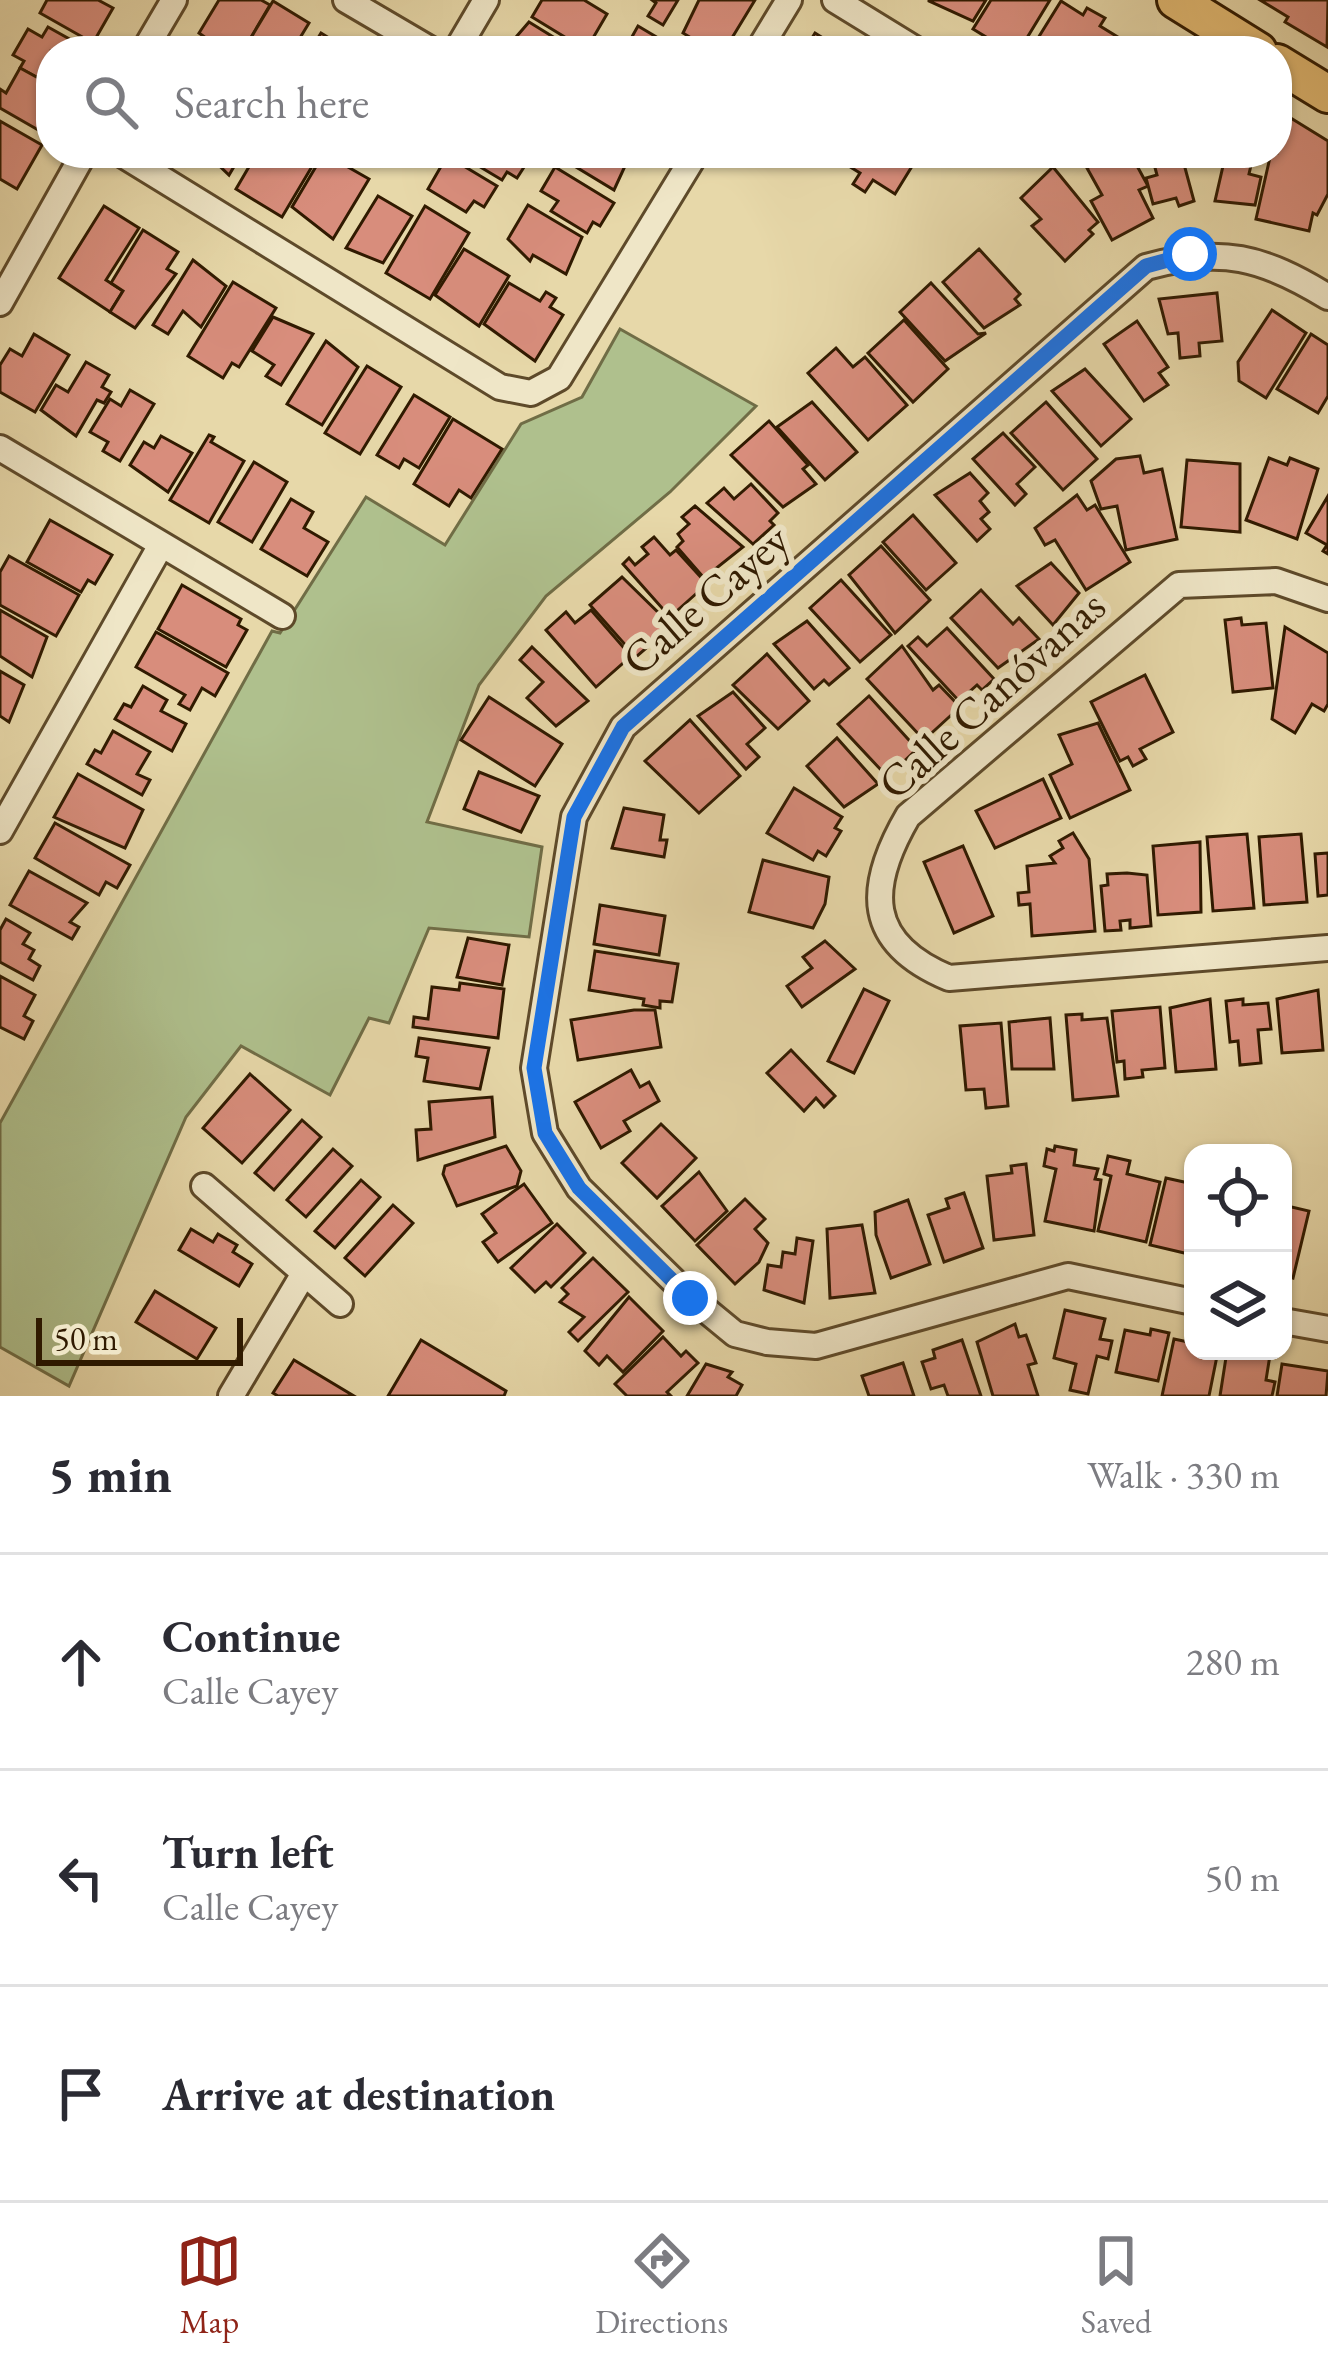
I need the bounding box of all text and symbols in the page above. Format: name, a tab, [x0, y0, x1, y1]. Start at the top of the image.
search box	[36, 36, 1292, 168]
icon: search	[78, 69, 144, 135]
text: Search here	[174, 73, 369, 131]
route start	[1163, 227, 1217, 281]
street label: Calle Cayey	[609, 510, 801, 688]
street label: Calle Canóvanas	[865, 577, 1117, 811]
map controls	[1184, 1144, 1292, 1360]
button: locate	[1184, 1144, 1292, 1252]
button: layers	[1184, 1252, 1292, 1360]
route end	[663, 1271, 717, 1325]
scale bar	[36, 1312, 243, 1365]
text: 50 m	[54, 1317, 118, 1360]
text: 5 min	[48, 1441, 172, 1507]
text: Walk · 330 m	[1087, 1449, 1280, 1500]
text: Continue	[162, 1607, 340, 1665]
icon: ahead	[48, 1629, 114, 1695]
text: 280 m	[1186, 1636, 1280, 1687]
text: Calle Cayey	[162, 1665, 338, 1716]
text: Turn left	[162, 1823, 334, 1881]
icon: left	[48, 1845, 114, 1911]
text: 50 m	[1204, 1852, 1280, 1903]
text: Calle Cayey	[162, 1881, 338, 1932]
icon: arrive	[48, 2061, 114, 2127]
text: Arrive at destination	[162, 2065, 555, 2123]
tab: Map	[176, 2228, 242, 2343]
tab: Directions	[595, 2228, 728, 2343]
tab: Saved	[1081, 2228, 1152, 2343]

